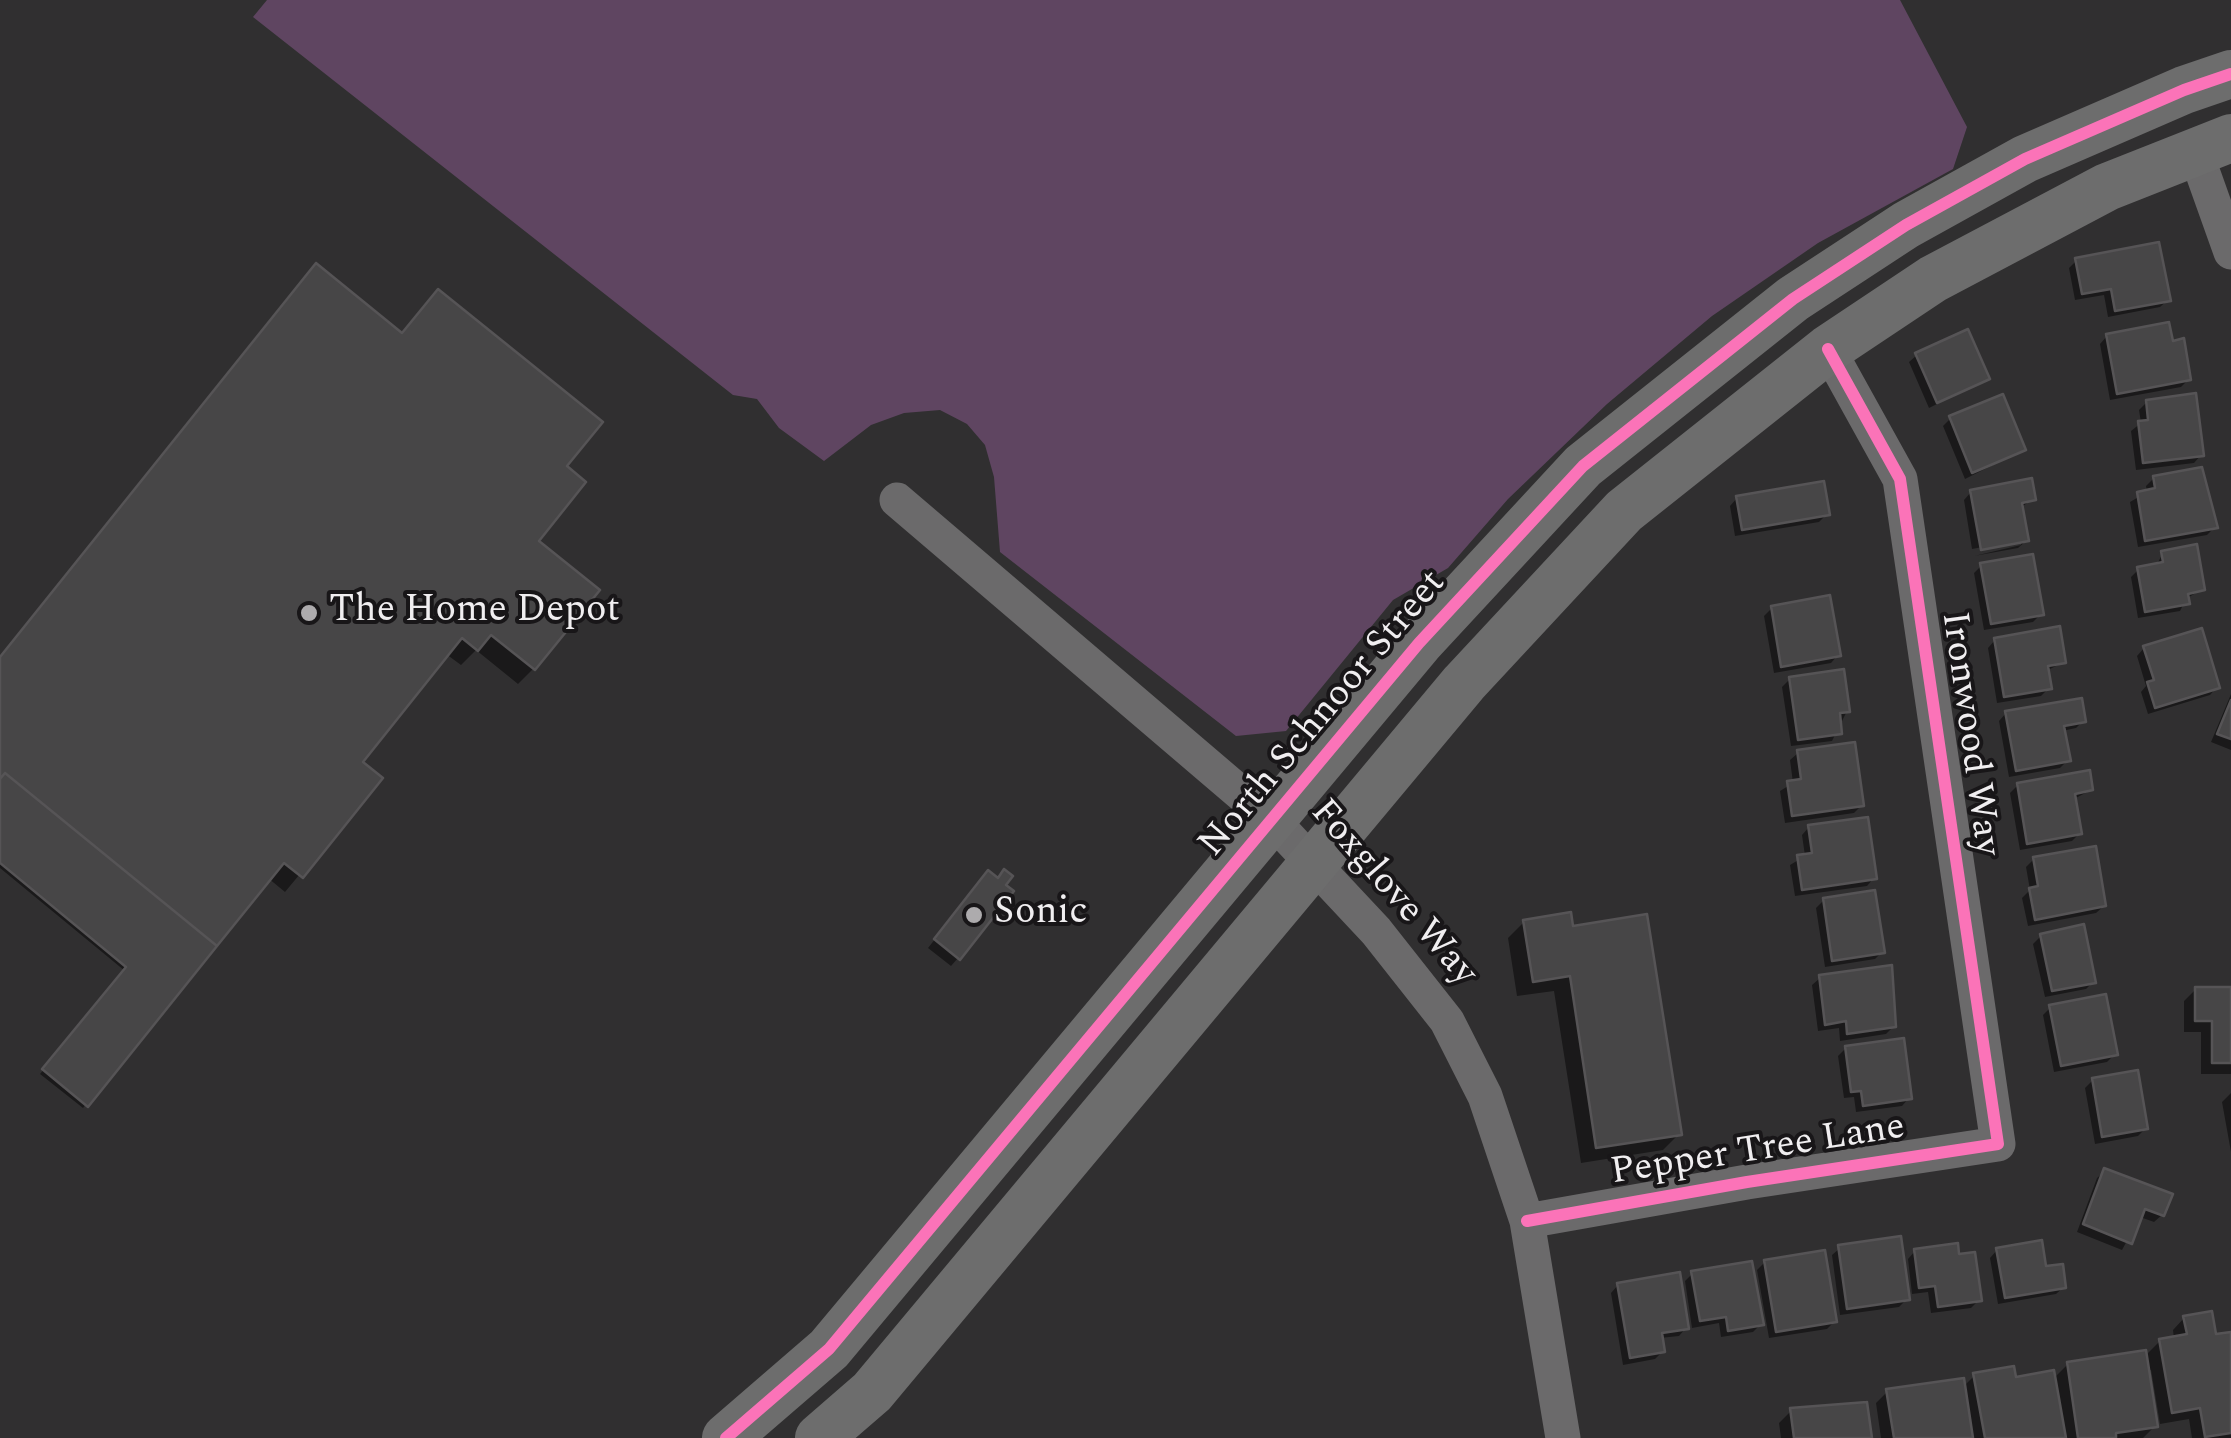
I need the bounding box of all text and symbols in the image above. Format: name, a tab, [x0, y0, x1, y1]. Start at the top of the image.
street label: North Schnoor Street	[1191, 562, 1457, 868]
place label: The Home Depot	[329, 590, 620, 636]
marker: The Home Depot	[298, 602, 320, 624]
street label: Ironwood Way	[1928, 609, 2008, 859]
street label: Foxglove Way	[1299, 791, 1485, 997]
place label: Sonic	[994, 892, 1087, 938]
marker: Sonic	[963, 904, 985, 926]
street label: Pepper Tree Lane	[1608, 1106, 1908, 1198]

